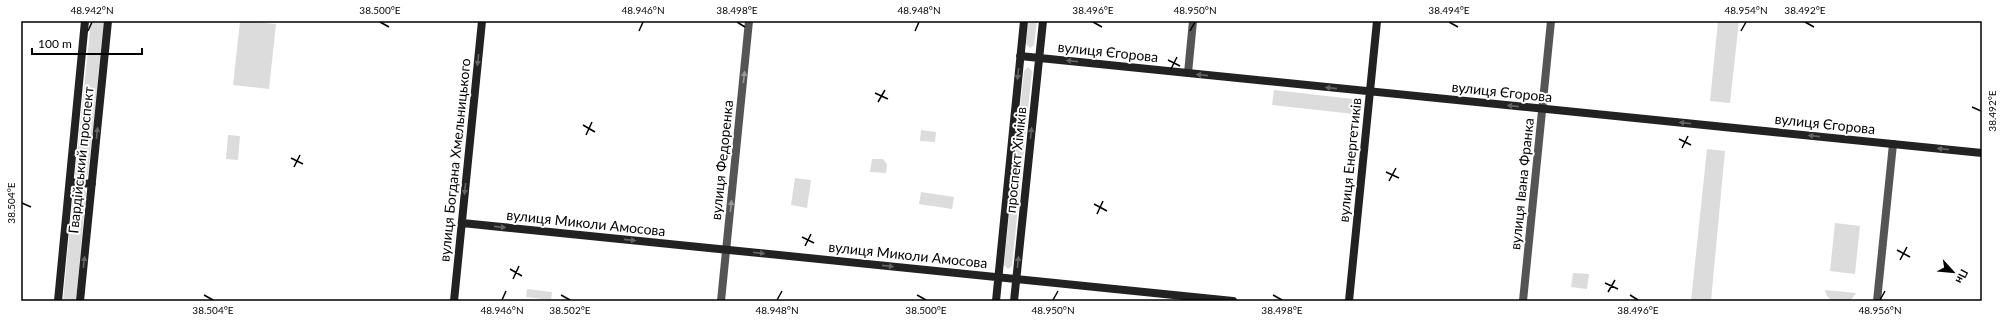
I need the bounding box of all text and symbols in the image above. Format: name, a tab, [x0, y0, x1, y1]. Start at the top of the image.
text: 48.942°N	[70, 4, 114, 16]
text: 38.500°E	[359, 4, 401, 16]
text: 48.946°N	[621, 4, 665, 16]
text: 38.498°E	[716, 4, 758, 16]
text: 48.948°N	[897, 4, 941, 16]
text: 38.496°E	[1072, 4, 1114, 16]
text: 48.950°N	[1173, 4, 1217, 16]
text: 38.494°E	[1428, 4, 1470, 16]
text: 48.954°N	[1724, 4, 1768, 16]
text: 38.492°E	[1784, 4, 1826, 16]
scale bar	[32, 30, 142, 56]
text: 100 m	[38, 36, 72, 51]
street label: вулиця Єгорова	[1057, 38, 1159, 65]
one-way arrow	[475, 54, 481, 66]
street label: вулиця Богдана Хмельницького	[435, 57, 474, 263]
one-way arrow	[1066, 58, 1078, 65]
one-way arrow	[1015, 68, 1022, 80]
one-way arrow	[740, 71, 747, 83]
one-way arrow	[1196, 71, 1208, 78]
street label: вулиця Єгорова	[1451, 78, 1553, 105]
one-way arrow	[1325, 84, 1337, 91]
street label: Гвардійський проспект	[64, 86, 97, 234]
text: 38.492°E	[1986, 90, 1998, 132]
street label: вулиця Енергетиків	[1335, 97, 1364, 223]
street label: вулиця Федоренка	[707, 99, 736, 221]
one-way arrow	[1507, 103, 1519, 109]
street label: проспект Хіміків	[1001, 106, 1030, 214]
street label: вулиця Єгорова	[1774, 110, 1876, 137]
street label: вулиця Івана Франка	[1506, 117, 1537, 251]
one-way arrow	[1678, 120, 1691, 127]
one-way arrow	[94, 127, 100, 139]
one-way arrow	[1028, 127, 1035, 139]
one-way arrow	[1808, 133, 1820, 140]
one-way arrow	[1937, 146, 1949, 153]
text: 38.504°E	[5, 182, 17, 224]
one-way arrow	[462, 183, 468, 195]
one-way arrow	[727, 200, 734, 213]
street label: вулиця Миколи Амосова	[506, 206, 666, 239]
one-way arrow	[494, 224, 506, 230]
one-way arrow	[624, 237, 636, 243]
street label: вулиця Миколи Амосова	[828, 238, 988, 271]
one-way arrow	[753, 250, 765, 256]
north arrow	[1933, 252, 1973, 292]
one-way arrow	[80, 256, 87, 268]
one-way arrow	[1015, 256, 1022, 268]
one-way arrow	[882, 263, 894, 270]
text: Пн	[1953, 267, 1971, 286]
text: 38.504°E	[192, 304, 234, 316]
text: 48.946°N	[480, 304, 524, 316]
text: 38.502°E	[549, 304, 591, 316]
text: 48.948°N	[755, 304, 799, 316]
text: 38.500°E	[905, 304, 947, 316]
text: 48.950°N	[1031, 304, 1075, 316]
text: 38.498°E	[1261, 304, 1303, 316]
text: 38.496°E	[1617, 304, 1659, 316]
text: 48.956°N	[1858, 304, 1902, 316]

